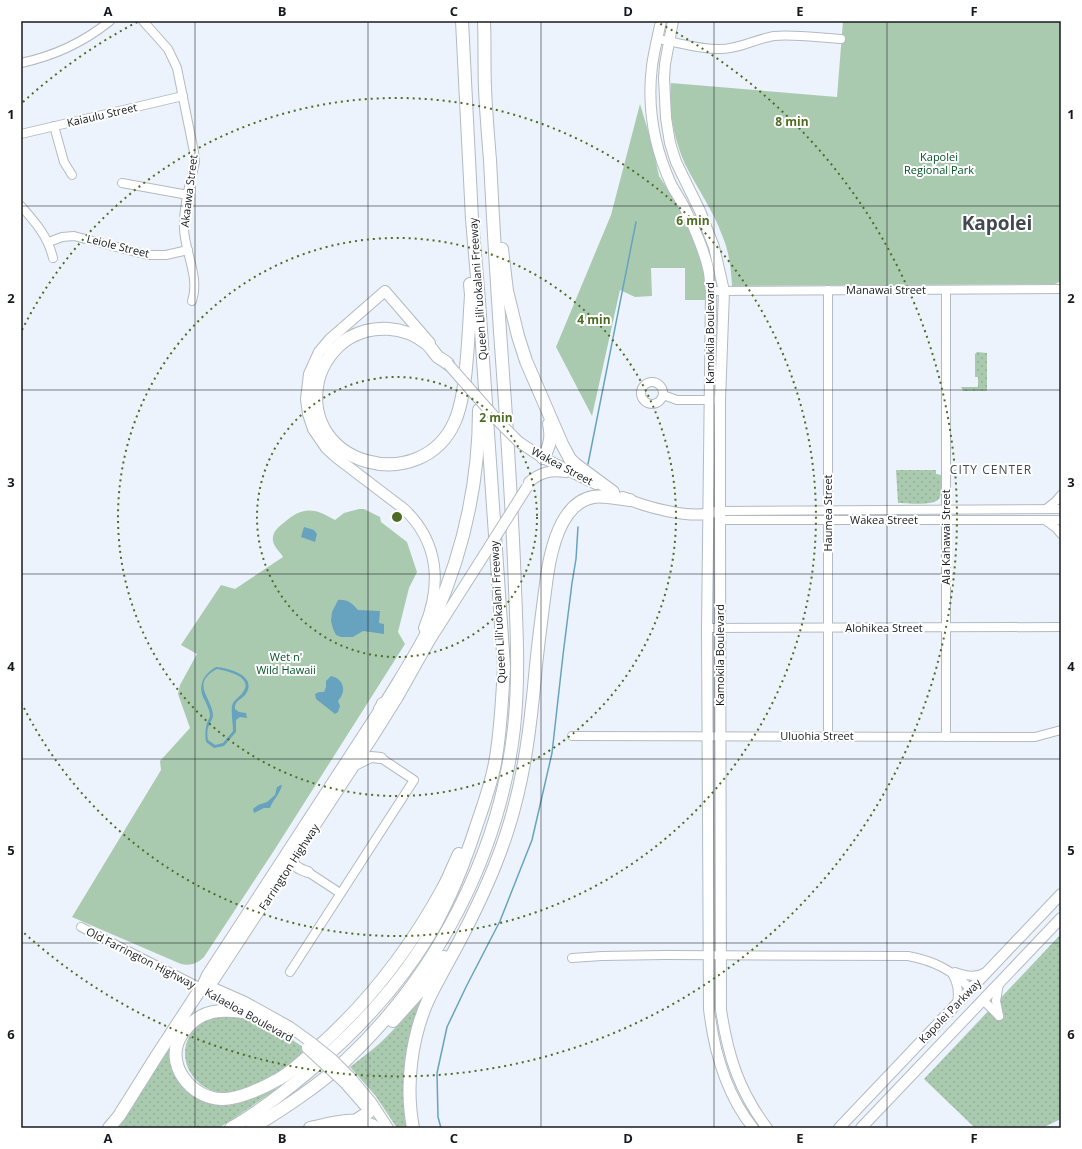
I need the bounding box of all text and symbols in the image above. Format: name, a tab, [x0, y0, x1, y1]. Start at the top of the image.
text: A	[104, 2, 113, 20]
text: B	[278, 2, 287, 20]
text: C	[450, 2, 458, 20]
text: D	[623, 2, 633, 20]
text: E	[796, 2, 804, 20]
text: F	[970, 2, 978, 20]
street label: Kaiaulu Street	[65, 99, 139, 130]
text: 1	[7, 105, 15, 123]
text: 1	[1067, 105, 1075, 123]
text: 8 min	[775, 113, 809, 130]
park label: Kapolei Regional Park	[904, 149, 974, 177]
street label: Akaawa Street	[177, 154, 200, 228]
district label: Kapolei	[962, 210, 1032, 236]
text: 6 min	[676, 212, 710, 229]
street label: Queen Liliʻuokalani Freeway	[465, 217, 490, 361]
street label: Leiole Street	[85, 231, 151, 261]
street label: Kamokila Boulevard	[702, 282, 717, 384]
street label: Manawai Street	[846, 282, 926, 297]
text: 2	[7, 289, 15, 307]
text: 2	[1067, 289, 1075, 307]
text: 4 min	[577, 311, 611, 328]
text: 2 min	[479, 409, 513, 426]
street label: Wakea Street	[529, 443, 596, 488]
district label: CITY CENTER	[950, 461, 1032, 478]
text: 3	[7, 473, 15, 491]
text: 3	[1067, 473, 1075, 491]
street label: Haumea Street	[820, 474, 835, 552]
street label: Ala Kahawai Street	[938, 489, 953, 585]
centre of rings	[390, 510, 404, 524]
street label: Wakea Street	[850, 512, 918, 527]
street label: Queen Liliʻuokalani Freeway	[486, 540, 509, 684]
street label: Kamokila Boulevard	[712, 604, 727, 706]
street label: Alohikea Street	[845, 620, 923, 635]
park label: Wet n' Wild Hawaii	[256, 649, 316, 677]
text: 4	[7, 657, 15, 675]
text: 4	[1067, 657, 1075, 675]
street label: Uluohia Street	[780, 728, 854, 743]
street label: Farrington Highway	[255, 820, 322, 913]
text: 5	[7, 841, 15, 859]
text: 5	[1067, 841, 1075, 859]
street label: Old Farrington Highway	[84, 923, 199, 992]
street label: Kapolei Parkway	[915, 975, 985, 1046]
street label: Kalaeloa Boulevard	[203, 984, 296, 1045]
text: 6	[7, 1025, 15, 1043]
text: 6	[1067, 1025, 1075, 1043]
text: A	[104, 1129, 113, 1147]
text: B	[278, 1129, 287, 1147]
text: C	[450, 1129, 458, 1147]
text: D	[623, 1129, 633, 1147]
text: E	[796, 1129, 804, 1147]
text: F	[970, 1129, 978, 1147]

